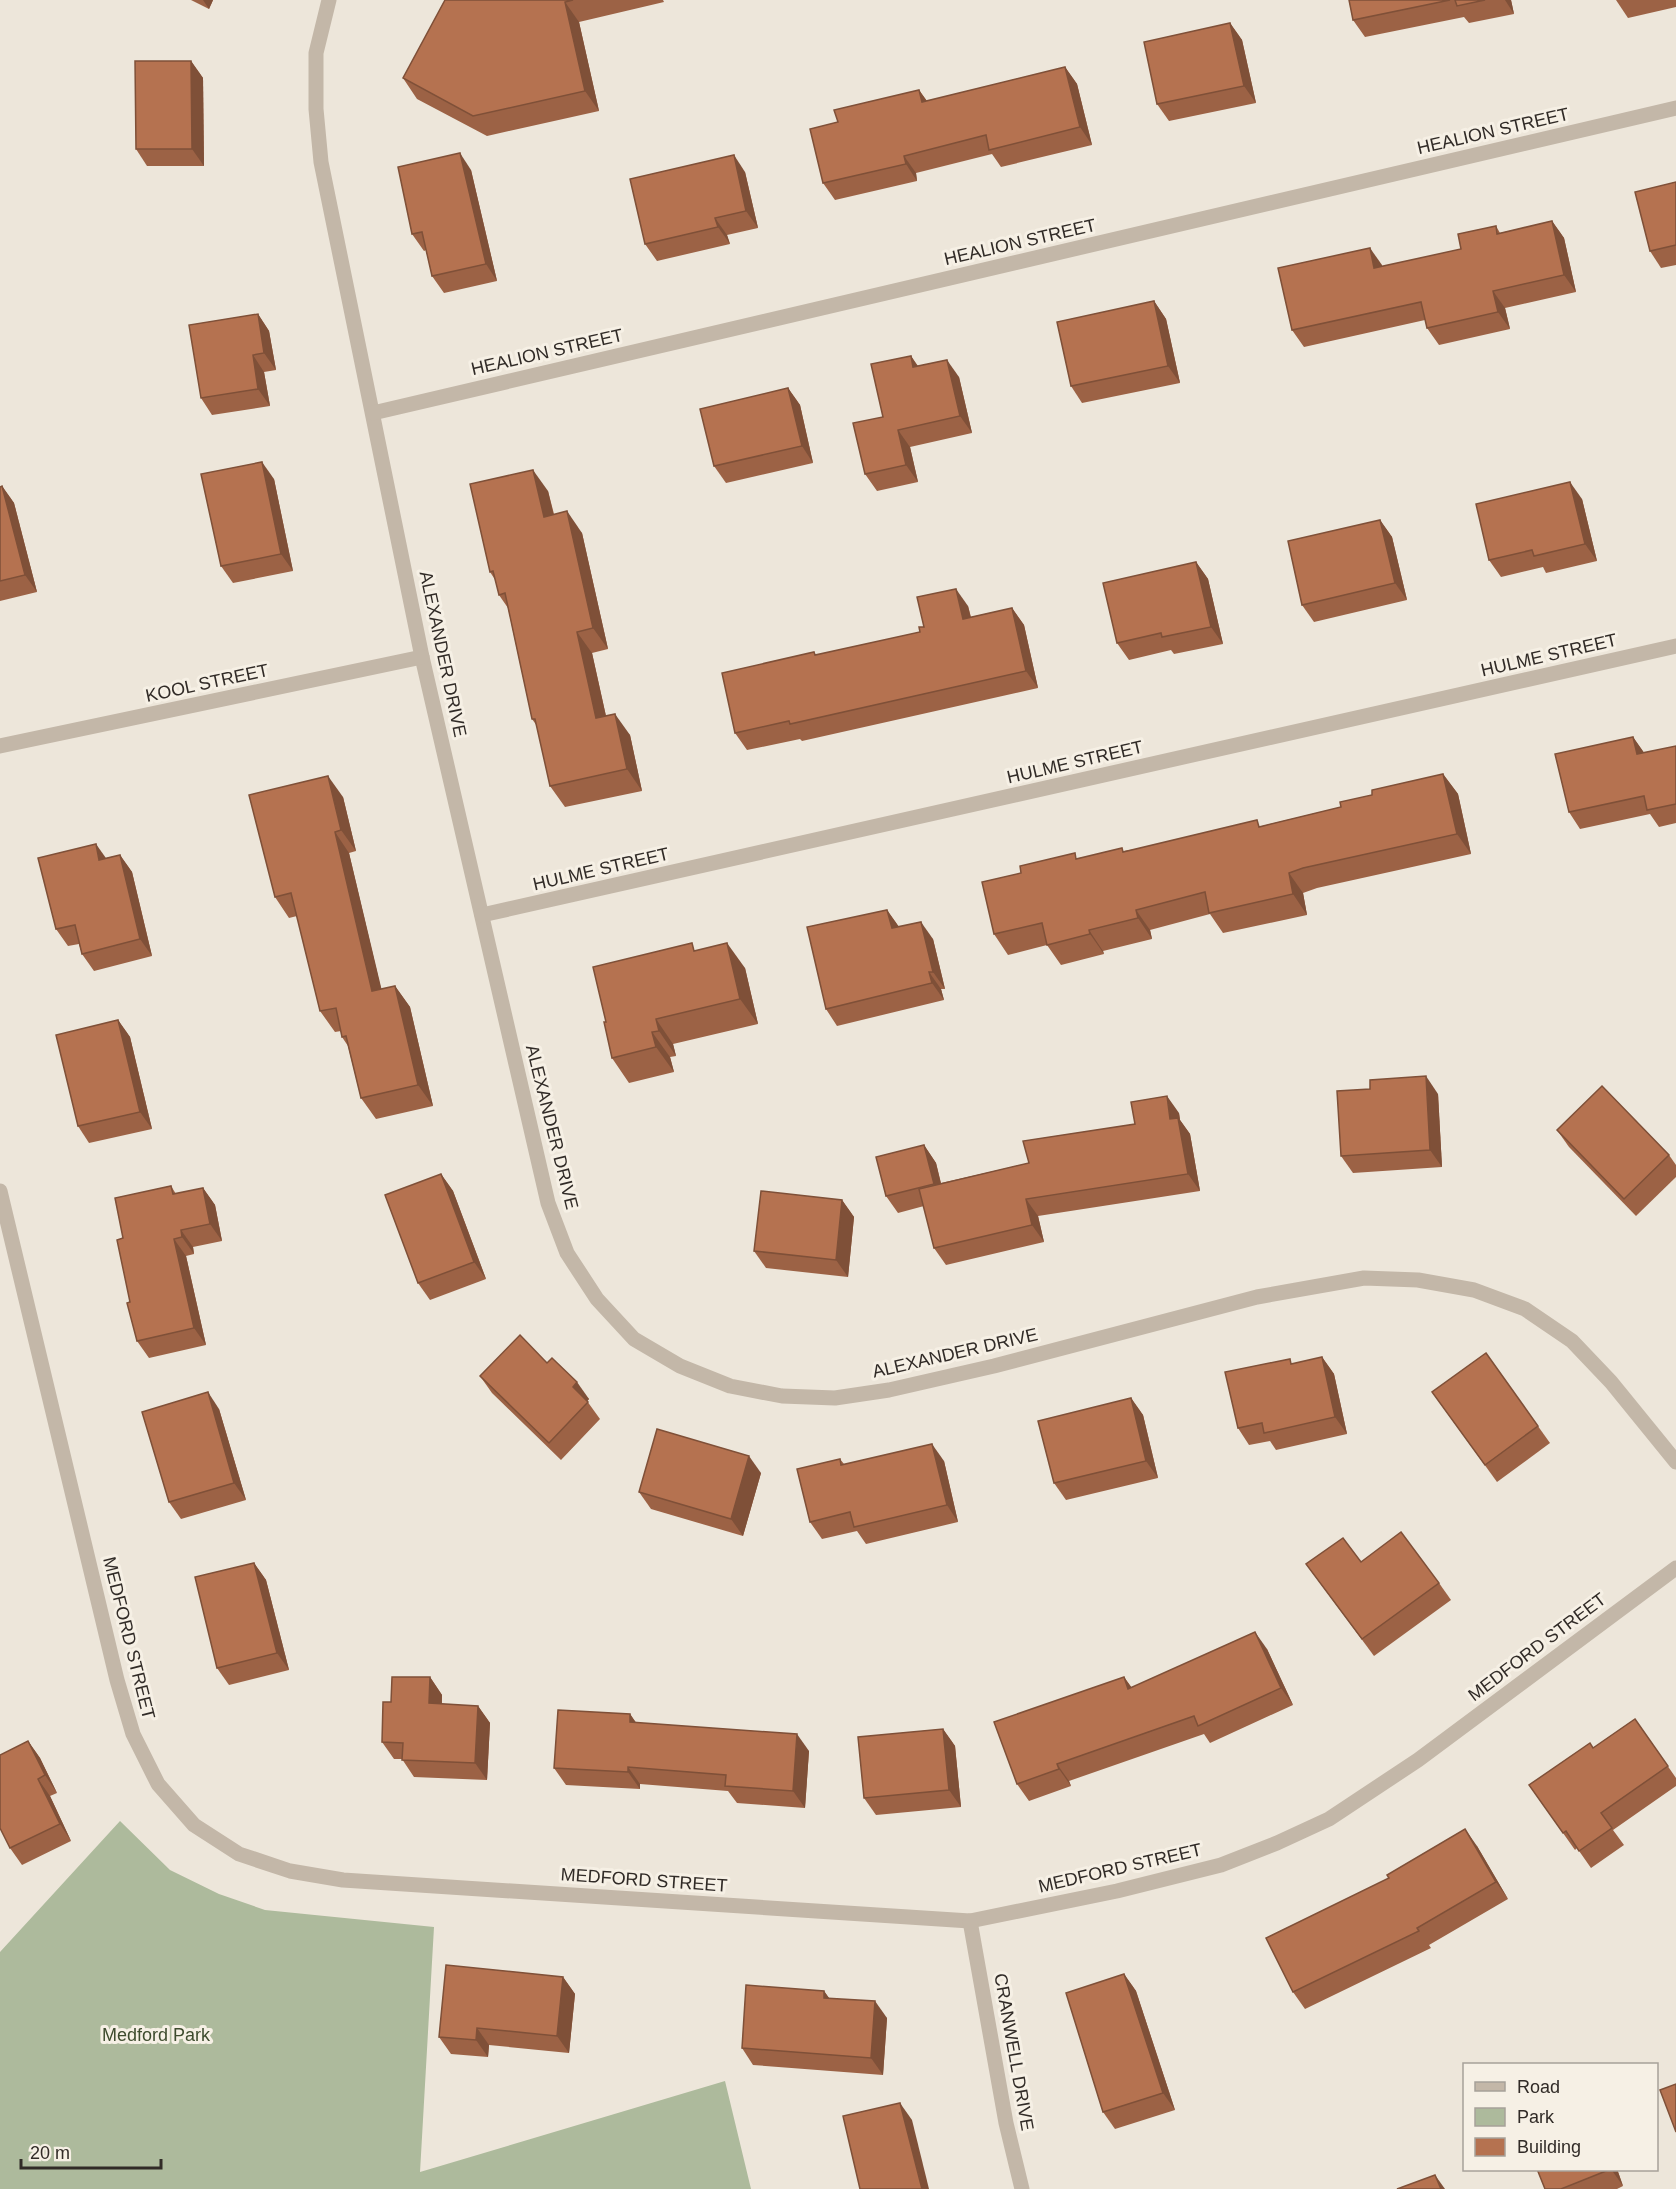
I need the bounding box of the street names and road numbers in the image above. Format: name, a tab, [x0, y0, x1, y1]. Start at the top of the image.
street label: HEALION STREET	[1415, 104, 1571, 158]
street label: HEALION STREET	[942, 215, 1098, 269]
street label: HEALION STREET	[469, 325, 625, 379]
street label: ALEXANDER DRIVE	[416, 569, 470, 739]
street label: HULME STREET	[1479, 630, 1619, 680]
street label: KOOL STREET	[144, 660, 270, 706]
street label: HULME STREET	[1005, 737, 1145, 787]
street label: HULME STREET	[531, 844, 671, 894]
street label: ALEXANDER DRIVE	[522, 1043, 582, 1211]
street label: ALEXANDER DRIVE	[870, 1324, 1040, 1382]
street label: MEDFORD STREET	[99, 1555, 159, 1721]
street label: MEDFORD STREET	[1464, 1589, 1610, 1705]
street label: MEDFORD STREET	[1036, 1839, 1204, 1897]
street label: MEDFORD STREET	[560, 1864, 728, 1896]
street label: CRANWELL DRIVE	[990, 1972, 1038, 2132]

